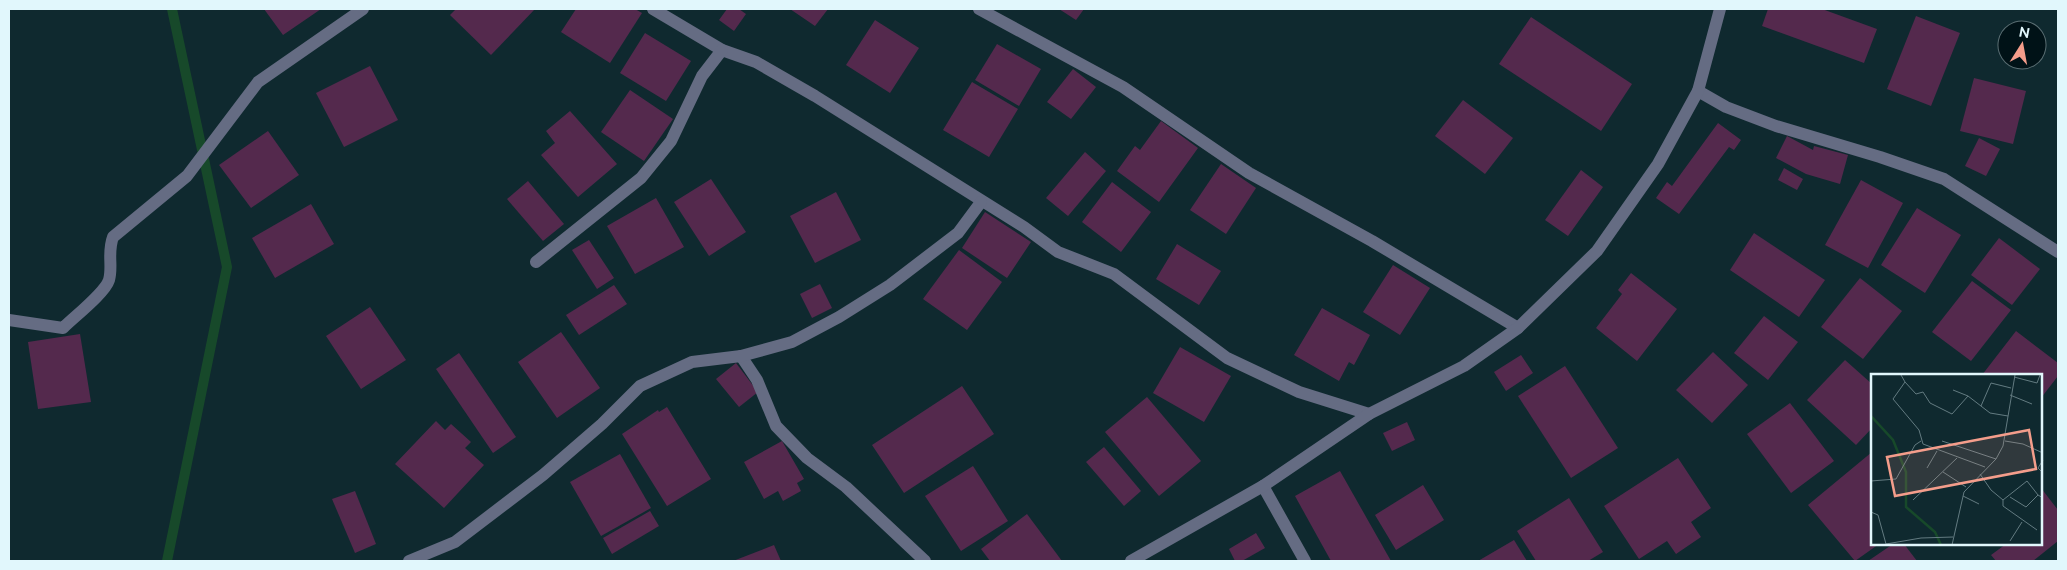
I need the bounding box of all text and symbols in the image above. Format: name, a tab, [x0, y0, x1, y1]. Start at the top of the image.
north arrow	[1997, 20, 2047, 70]
text: N	[2018, 23, 2031, 41]
inset map	[1871, 374, 2042, 545]

